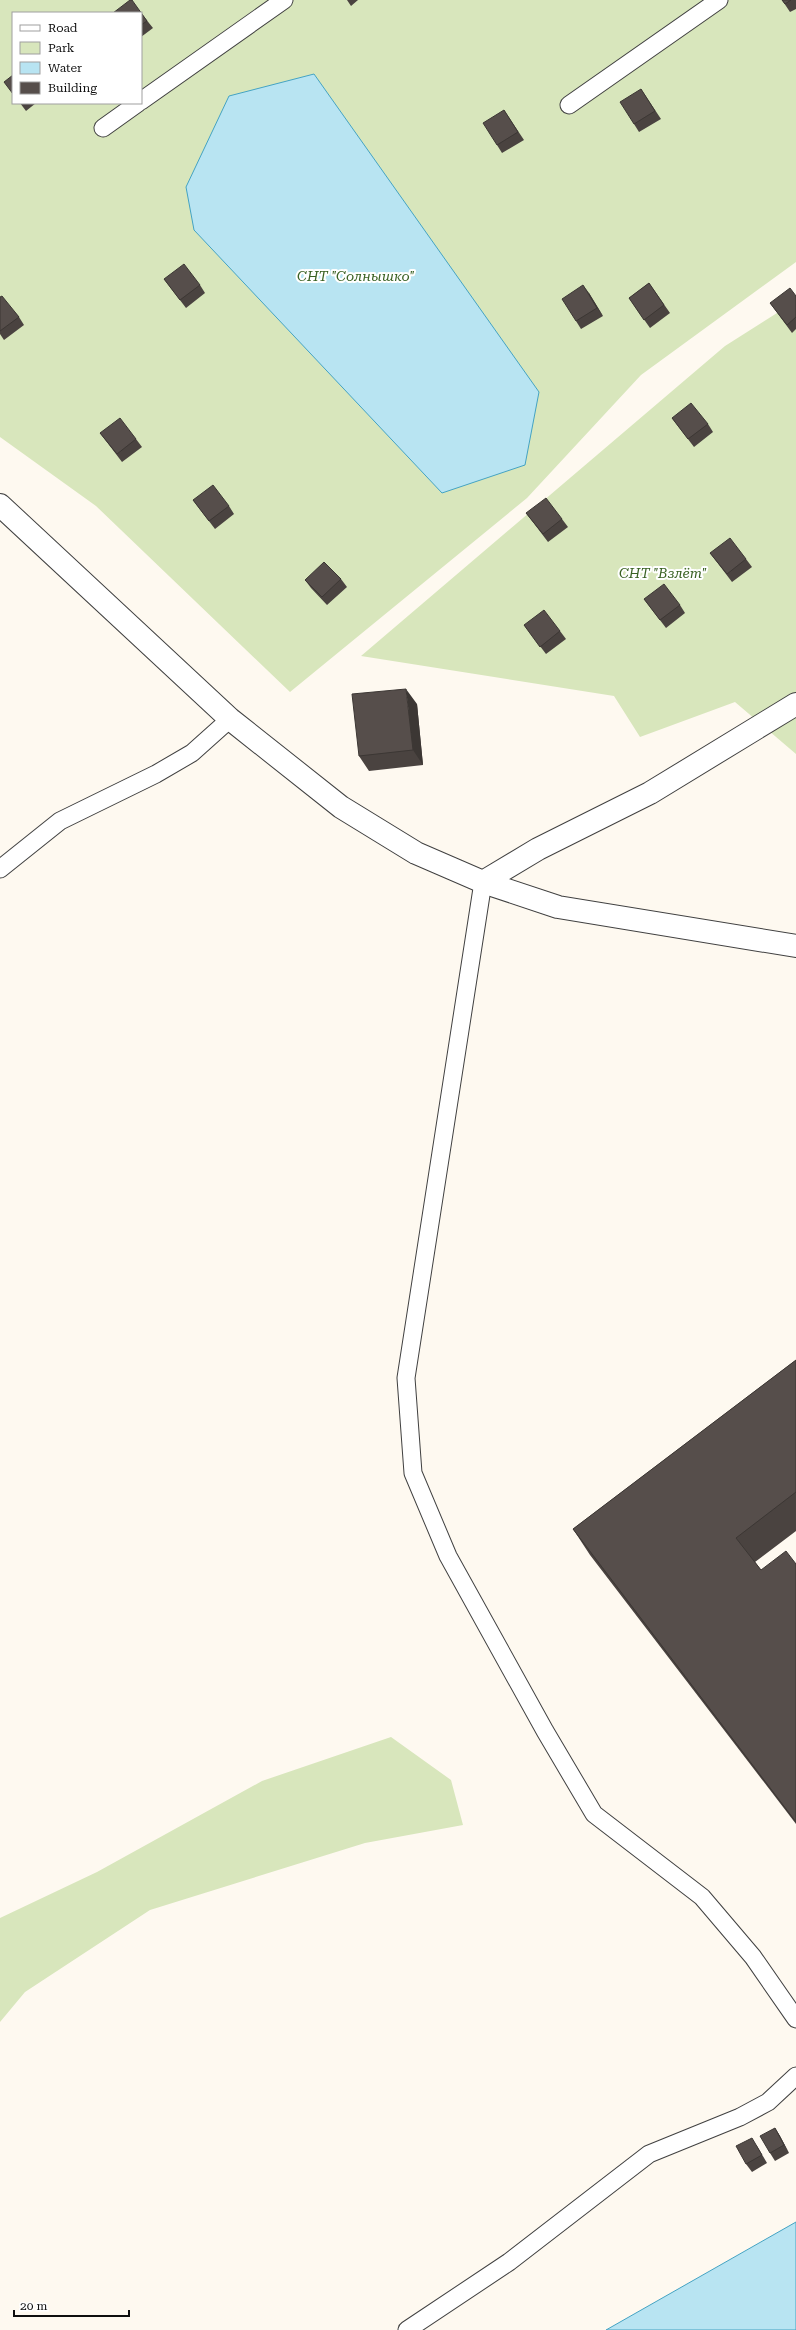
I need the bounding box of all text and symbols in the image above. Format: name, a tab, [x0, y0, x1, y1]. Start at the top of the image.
legend	[12, 12, 142, 104]
text: Road	[48, 21, 78, 35]
text: Park	[48, 41, 75, 55]
text: Water	[48, 61, 82, 75]
text: Building	[48, 81, 97, 95]
park label: СНТ "Солнышко"	[297, 268, 415, 284]
park label: СНТ "Взлёт"	[619, 565, 707, 581]
scale bar	[14, 2292, 129, 2318]
text: 20 m	[20, 2299, 47, 2313]

